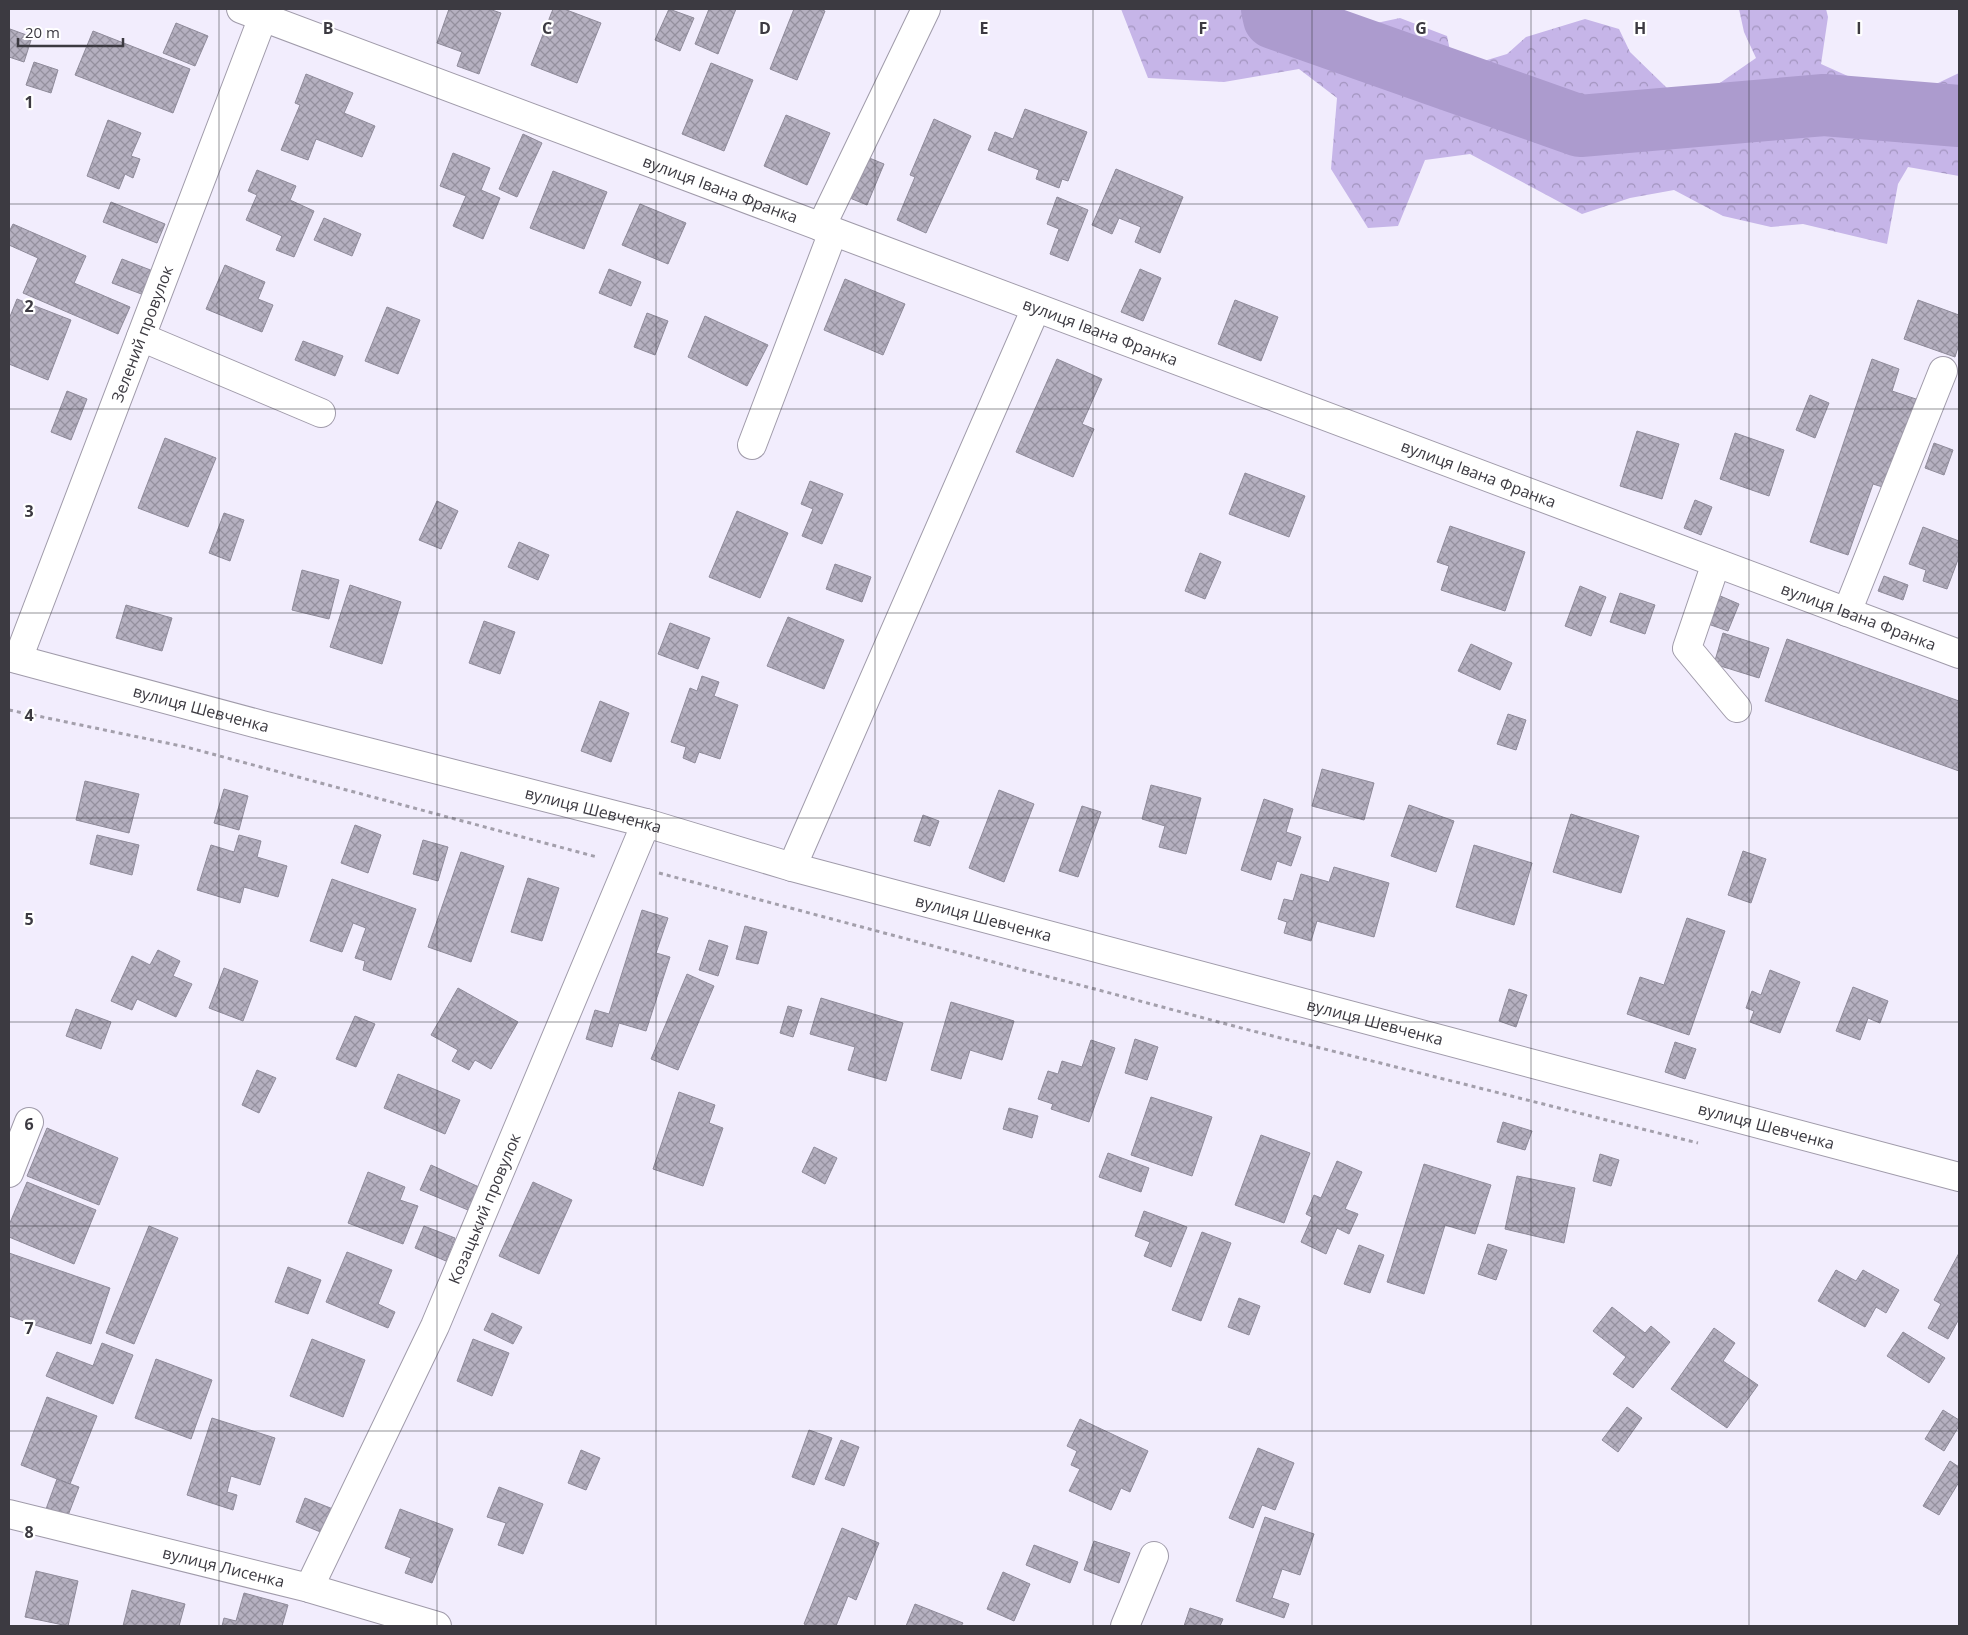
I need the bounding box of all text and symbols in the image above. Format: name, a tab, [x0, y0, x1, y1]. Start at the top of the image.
scale bar	[18, 15, 122, 47]
text: B	[323, 17, 333, 39]
text: C	[542, 17, 552, 39]
text: D	[759, 17, 771, 39]
text: E	[980, 17, 989, 39]
text: F	[1199, 17, 1207, 39]
text: G	[1415, 17, 1427, 39]
text: H	[1634, 17, 1646, 39]
text: I	[1856, 17, 1862, 39]
text: 20 m	[25, 22, 60, 42]
text: 1	[24, 91, 34, 113]
street label: вулиця Івана Франка	[640, 150, 801, 228]
street label: Зелений провулок	[106, 262, 178, 405]
street label: вулиця Івана Франка	[1020, 293, 1181, 371]
text: 2	[24, 295, 34, 317]
street label: вулиця Івана Франка	[1398, 435, 1559, 513]
text: 3	[24, 500, 34, 522]
street label: вулиця Івана Франка	[1778, 577, 1939, 655]
street label: вулиця Шевченка	[131, 680, 272, 737]
text: 4	[24, 704, 34, 726]
street label: вулиця Шевченка	[523, 782, 664, 838]
street label: вулиця Шевченка	[913, 889, 1054, 947]
text: 5	[24, 908, 34, 930]
street label: вулиця Шевченка	[1304, 993, 1446, 1051]
street label: вулиця Шевченка	[1696, 1097, 1837, 1154]
text: 6	[24, 1113, 34, 1135]
street label: Козацький провулок	[443, 1129, 526, 1288]
text: 7	[24, 1317, 34, 1339]
text: 8	[24, 1521, 34, 1543]
street label: вулиця Лисенка	[160, 1541, 287, 1593]

